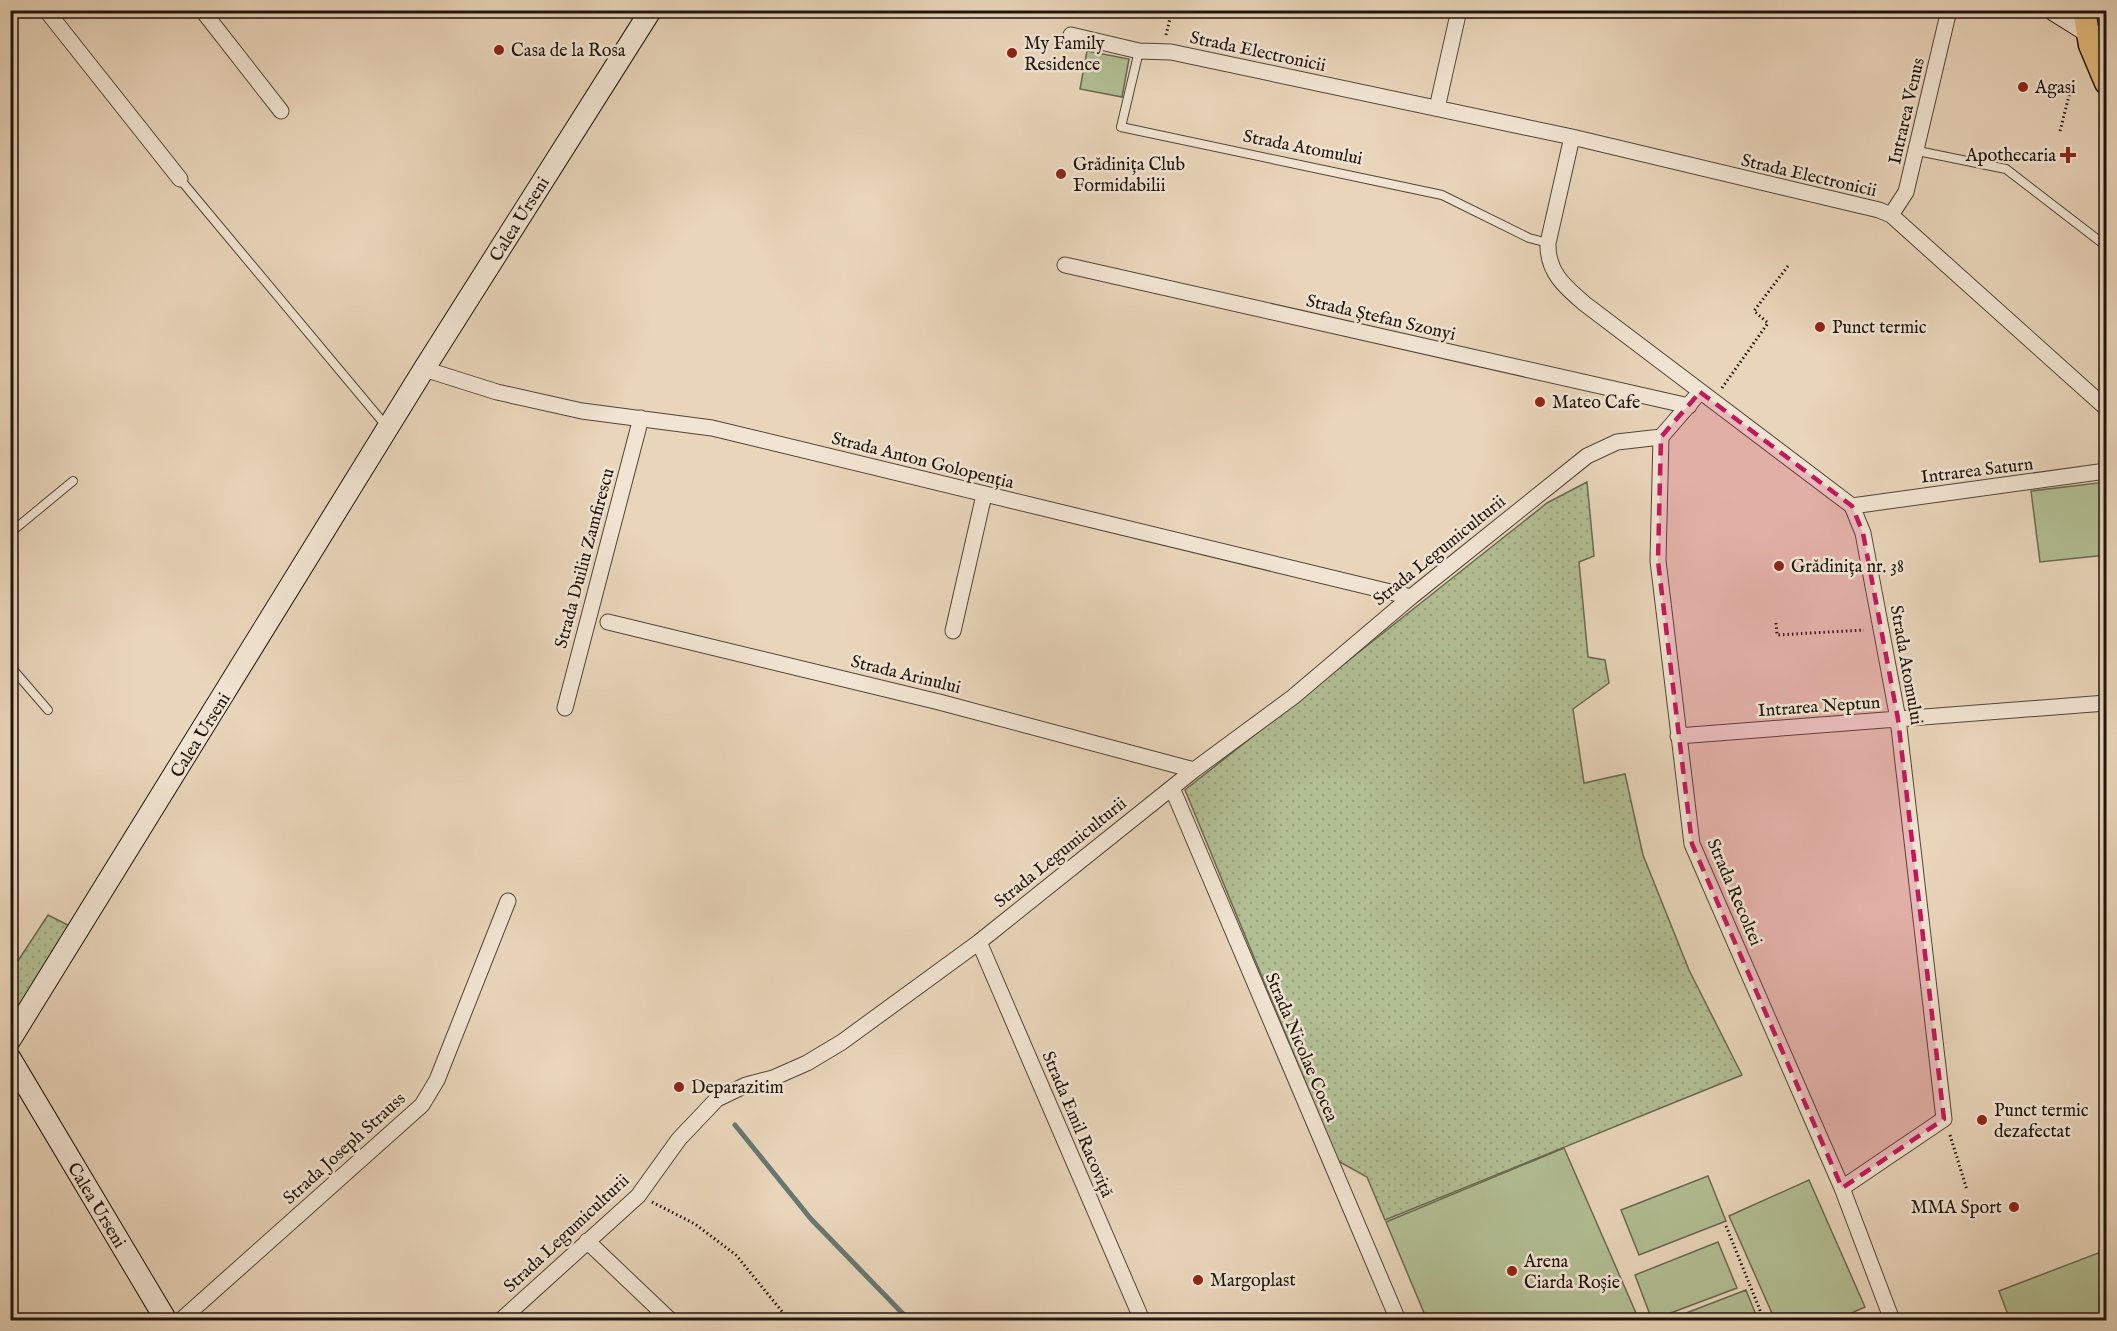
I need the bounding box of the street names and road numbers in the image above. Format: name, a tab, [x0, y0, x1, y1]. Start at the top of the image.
street label: Strada Electronicii	[1188, 27, 1328, 78]
street label: Intrarea Venus	[1884, 56, 1931, 167]
street label: Strada Atomului	[1241, 126, 1365, 171]
street label: Strada Electronicii	[1739, 150, 1879, 203]
street label: Calea Urseni	[485, 173, 556, 267]
street label: Strada Ștefan Szonyi	[1304, 290, 1458, 347]
street label: Strada Anton Golopenția	[829, 428, 1016, 495]
street label: Intrarea Saturn	[1920, 453, 2035, 490]
street label: Strada Duiliu Zamfirescu	[550, 466, 621, 651]
street label: Strada Legumiculturii	[1369, 491, 1511, 612]
street label: Strada Atomului	[1884, 604, 1927, 727]
street label: Strada Arinului	[848, 651, 963, 700]
street label: Calea Urseni	[166, 689, 237, 783]
street label: Intrarea Neptun	[1757, 692, 1881, 723]
street label: Strada Legumiculturii	[990, 793, 1132, 914]
street label: Strada Recoltei	[1701, 835, 1767, 950]
street label: Strada Nicolae Cocea	[1259, 970, 1343, 1126]
street label: Strada Emil Racoviță	[1035, 1048, 1118, 1201]
street label: Strada Joseph Strauss	[279, 1088, 411, 1210]
street label: Calea Urseni	[61, 1159, 130, 1253]
street label: Strada Legumiculturii	[499, 1170, 635, 1298]

